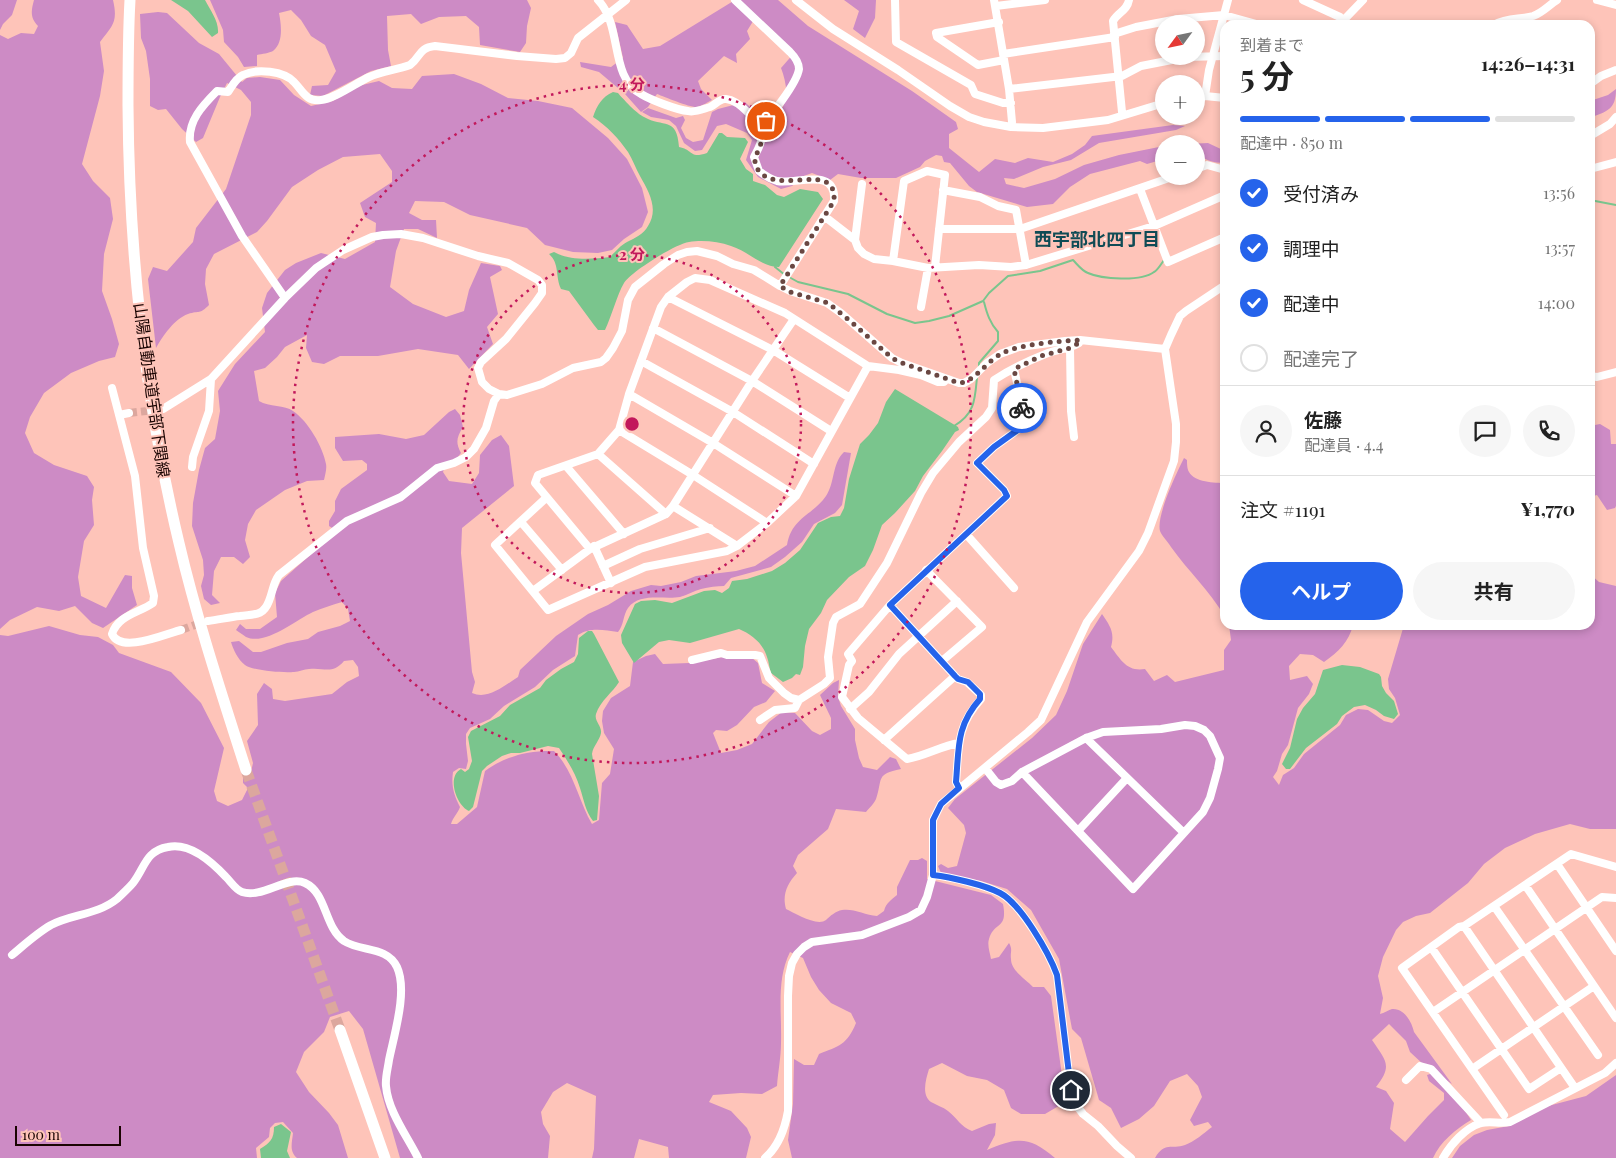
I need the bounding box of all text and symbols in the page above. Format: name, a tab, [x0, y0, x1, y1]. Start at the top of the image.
north arrow	[1155, 15, 1205, 65]
map controls	[1155, 15, 1205, 185]
text: 到着まで	[1240, 34, 1304, 55]
text: 14:26–14:31	[1481, 50, 1575, 76]
text: 5 分	[1240, 53, 1294, 96]
text: 4 分	[619, 74, 645, 94]
button: +	[1155, 75, 1205, 125]
pin	[745, 100, 787, 142]
icon: bag	[752, 107, 780, 135]
text: 配達中 · 850 m	[1240, 132, 1343, 153]
button: −	[1155, 135, 1205, 185]
icon: check	[1240, 179, 1268, 207]
text: 受付済み	[1283, 180, 1359, 206]
text: 13:56	[1543, 182, 1575, 203]
district label: 西宇部北四丁目	[1034, 227, 1160, 251]
icon: check	[1240, 234, 1268, 262]
text: 調理中	[1283, 235, 1340, 261]
text: 13:57	[1545, 237, 1575, 258]
text: 2 分	[619, 244, 645, 264]
icon: check	[1240, 289, 1268, 317]
text: 配達中	[1283, 290, 1340, 316]
text: 14:00	[1538, 292, 1575, 313]
street label: 山陽自動車道宇部下関線	[130, 301, 175, 479]
text: 配達完了	[1283, 345, 1359, 371]
courier	[997, 383, 1047, 433]
icon: bike	[1008, 394, 1036, 422]
button: person	[1240, 405, 1292, 457]
button: chat	[1459, 405, 1511, 457]
button: phone	[1523, 405, 1575, 457]
text: 佐藤	[1304, 406, 1342, 432]
centre of rings	[623, 415, 641, 433]
text: 配達員 · 4.4	[1304, 434, 1384, 455]
text: ¥1,770	[1521, 495, 1575, 521]
text: 注文 #1191	[1240, 496, 1326, 522]
button: ヘルプ	[1240, 562, 1403, 620]
button: 共有	[1413, 562, 1575, 620]
pin	[1050, 1069, 1092, 1111]
icon: home	[1057, 1076, 1085, 1104]
scale bar	[15, 1123, 121, 1146]
text: 100 m	[22, 1125, 60, 1144]

